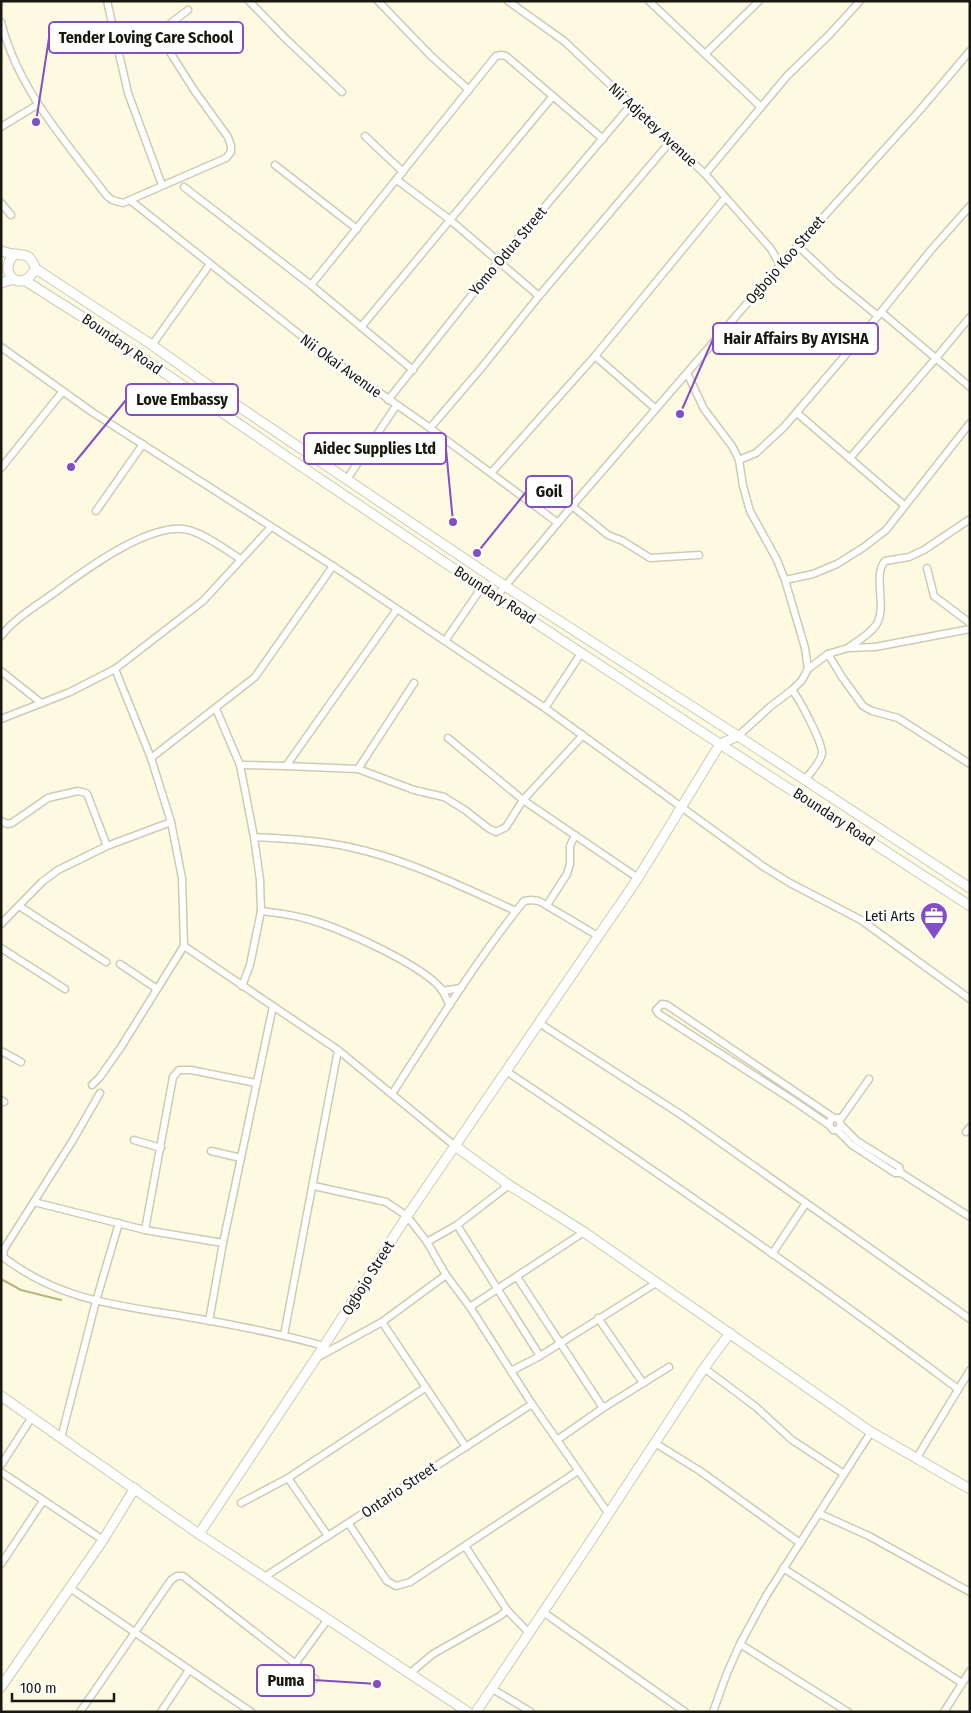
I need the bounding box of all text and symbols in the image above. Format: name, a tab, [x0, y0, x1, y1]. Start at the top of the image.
callout: Tender Loving Care School	[49, 22, 243, 53]
text: Tender Loving Care School	[59, 28, 234, 47]
street label: Nii Adjetey Avenue	[605, 79, 701, 171]
street label: Yomo Odua Street	[466, 203, 550, 299]
street label: Ogbojo Koo Street	[742, 212, 828, 308]
street label: Boundary Road	[78, 310, 166, 378]
callout: Hair Affairs By AYISHA	[713, 323, 878, 354]
text: Hair Affairs By AYISHA	[723, 329, 869, 348]
street label: Nii Okai Avenue	[297, 330, 385, 402]
callout: Love Embassy	[126, 384, 238, 415]
text: Love Embassy	[136, 390, 228, 409]
callout: Aidec Supplies Ltd	[304, 433, 446, 464]
text: Aidec Supplies Ltd	[313, 439, 436, 458]
callout: Goil	[526, 476, 572, 507]
text: Goil	[536, 482, 563, 501]
street label: Boundary Road	[451, 562, 539, 628]
street label: Boundary Road	[790, 784, 878, 850]
office icon: Leti Arts	[919, 901, 949, 940]
place label: Leti Arts	[865, 907, 915, 925]
street label: Ogbojo Street	[338, 1237, 398, 1319]
street label: Ontario Street	[358, 1458, 440, 1522]
callout: Puma	[257, 1665, 314, 1696]
scale bar	[12, 1670, 115, 1702]
text: Puma	[268, 1671, 304, 1690]
text: 100 m	[20, 1679, 57, 1697]

